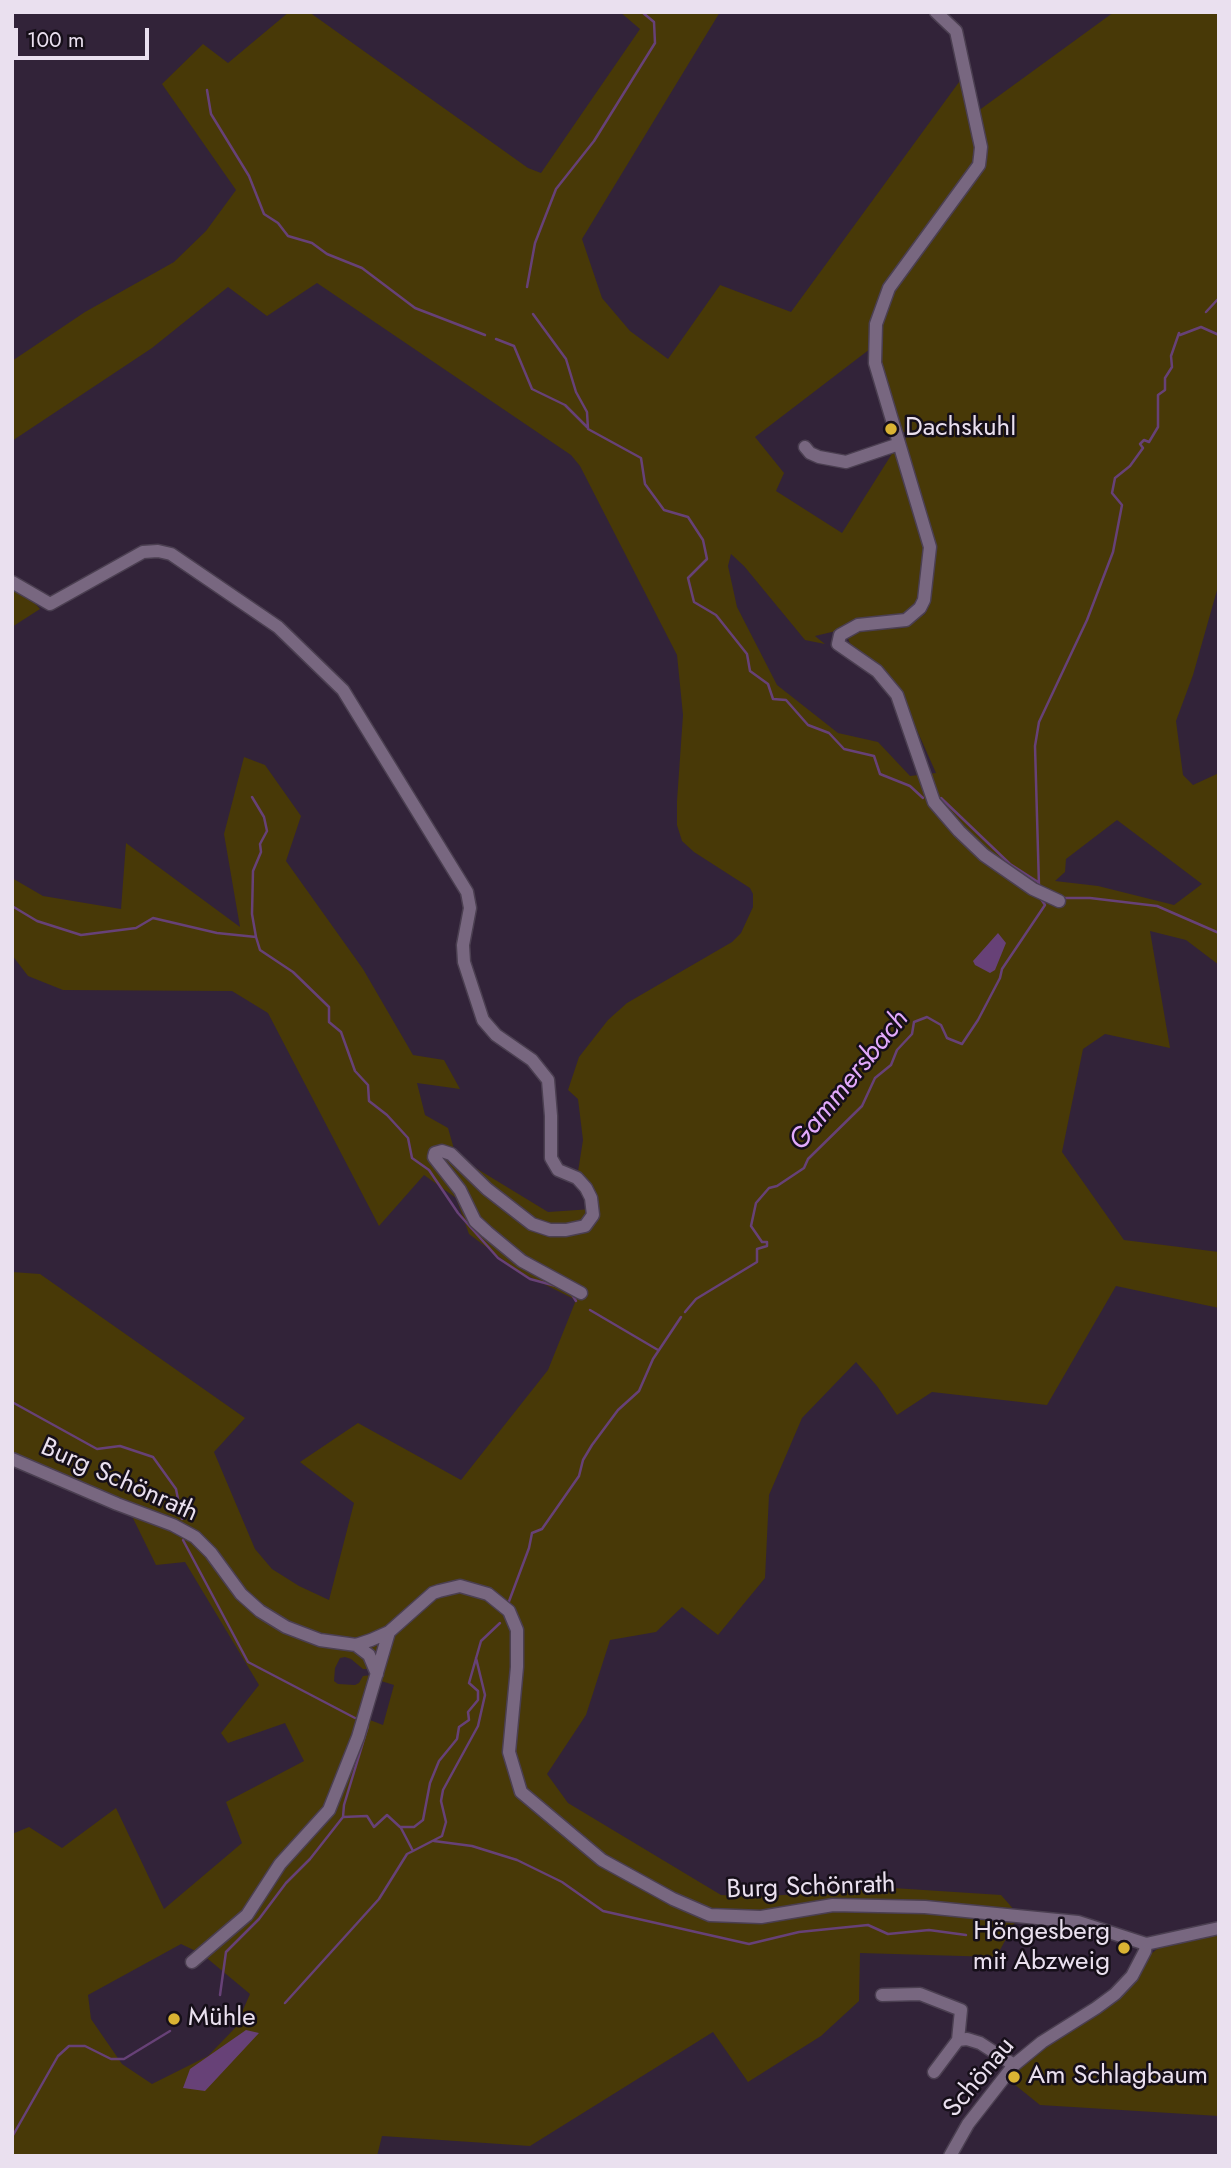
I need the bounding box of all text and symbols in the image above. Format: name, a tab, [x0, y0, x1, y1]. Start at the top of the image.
scale bar	[18, 14, 152, 58]
text: 100 m	[27, 25, 84, 55]
place label: Dachskuhl	[905, 413, 1016, 445]
marker: Dachskuhl	[883, 421, 899, 437]
water label: Gammersbach	[783, 1004, 917, 1158]
street label: Burg Schönrath	[36, 1432, 202, 1530]
street label: Burg Schönrath	[726, 1869, 896, 1907]
place label: Höngesberg mit Abzweig	[973, 1917, 1110, 1979]
marker: Höngesberg mit Abzweig	[1116, 1940, 1132, 1956]
place label: Mühle	[188, 2003, 256, 2035]
marker: Mühle	[166, 2011, 182, 2027]
street label: Schönau	[938, 2032, 1022, 2124]
place label: Am Schlagbaum	[1028, 2061, 1208, 2093]
marker: Am Schlagbaum	[1006, 2069, 1022, 2085]

